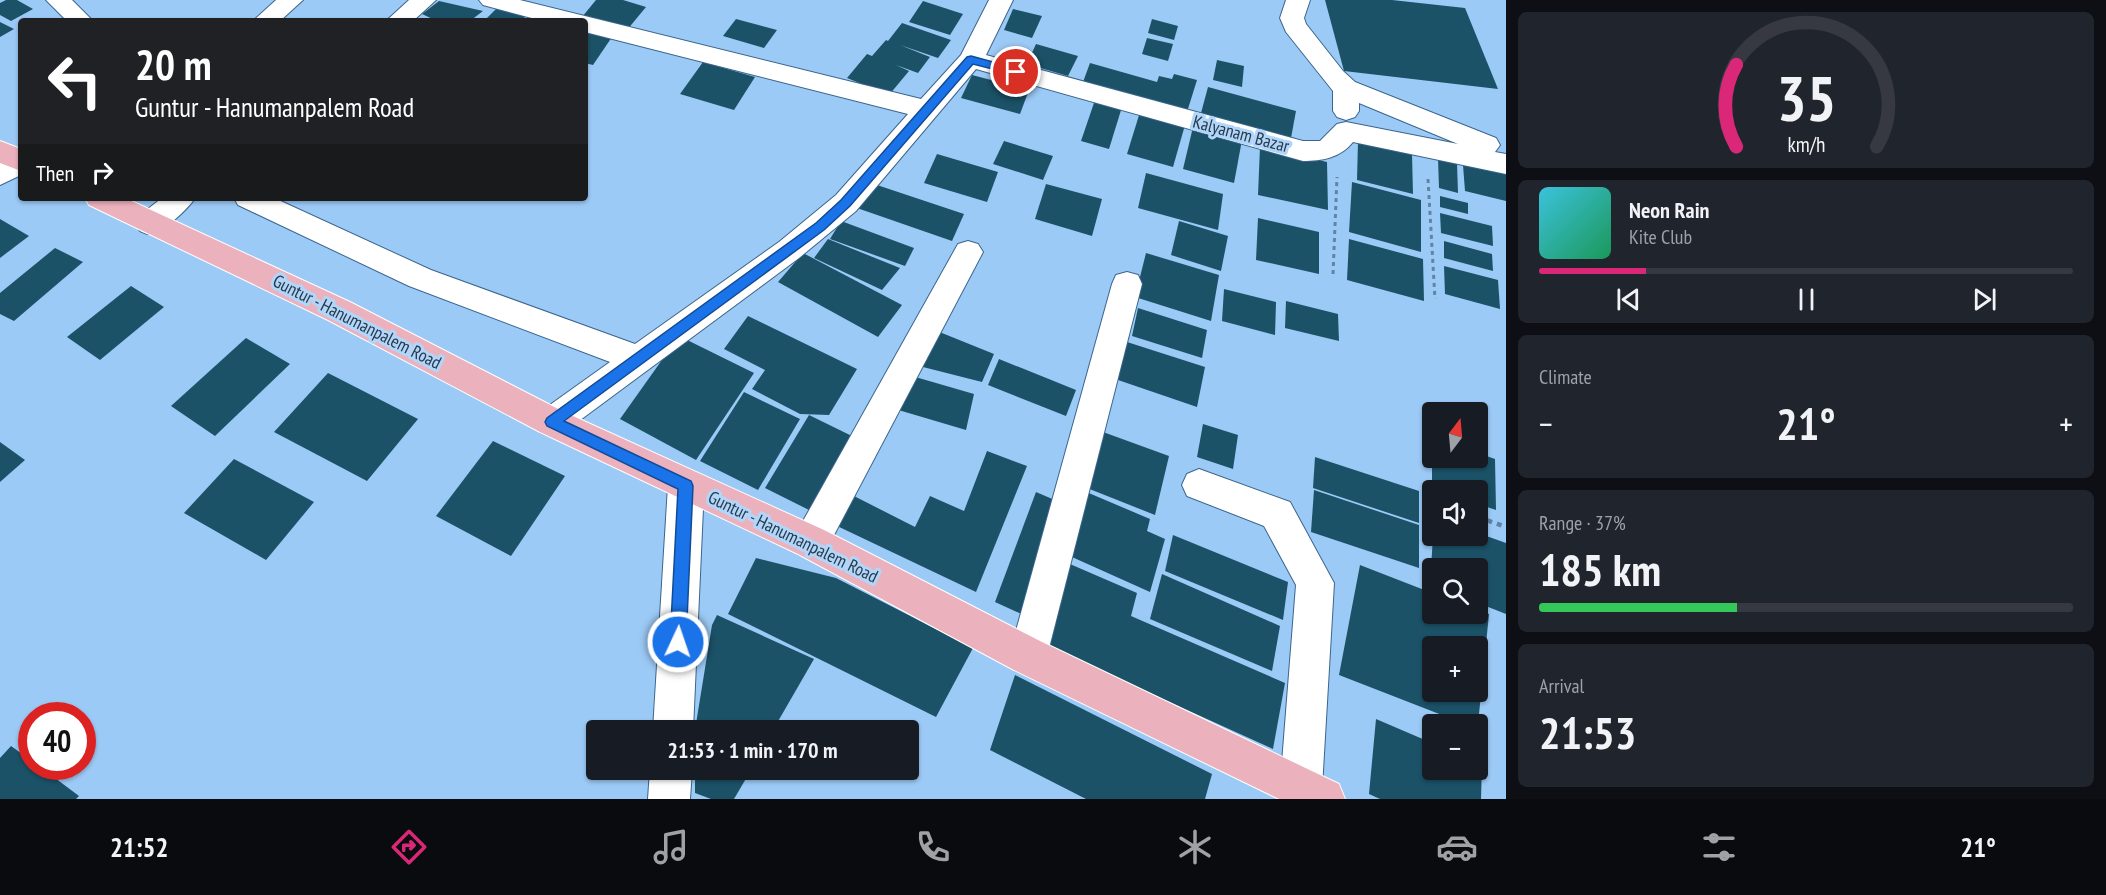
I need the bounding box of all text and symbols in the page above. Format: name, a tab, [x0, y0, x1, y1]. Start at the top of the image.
text: 20 m	[135, 37, 212, 92]
icon: left	[36, 42, 114, 120]
pin	[990, 46, 1041, 97]
icon: arrive	[999, 55, 1032, 88]
text: 35	[1776, 57, 1836, 138]
text: Guntur - Hanumanpalem Road	[135, 90, 414, 124]
street label: Kalyanam Bazar	[1190, 110, 1292, 157]
text: km/h	[1787, 130, 1825, 158]
icon: right	[86, 156, 119, 189]
text: Then	[36, 159, 74, 187]
text: Neon Rain	[1629, 196, 1709, 224]
text: Kite Club	[1629, 224, 1692, 250]
street label: Guntur - Hanumanpalem Road	[269, 269, 445, 374]
icon: previous	[1612, 283, 1645, 316]
icon: pause	[1790, 283, 1823, 316]
icon: next	[1968, 283, 2001, 316]
text: Climate	[1539, 364, 1592, 390]
text: 21°	[1776, 394, 1836, 452]
north arrow	[1422, 402, 1488, 468]
map controls	[1422, 402, 1488, 780]
text: −	[1539, 402, 1553, 445]
text: +	[2059, 402, 2073, 445]
button: sound	[1422, 480, 1488, 546]
street label: Guntur - Hanumanpalem Road	[705, 485, 882, 588]
text: Range · 37%	[1539, 510, 1626, 536]
text: 185 km	[1539, 540, 1661, 598]
button: search	[1422, 558, 1488, 624]
position arrow	[646, 610, 710, 674]
button: +	[1422, 636, 1488, 702]
text: Arrival	[1539, 673, 1584, 699]
speed limit sign: 40	[18, 702, 96, 780]
text: 21:53	[1539, 703, 1636, 761]
button: −	[1422, 714, 1488, 780]
text: 21:53 · 1 min · 170 m	[667, 736, 838, 764]
icon: directions	[388, 826, 430, 868]
icon: music	[650, 826, 692, 868]
icon: phone	[912, 826, 954, 868]
icon: climate	[1174, 826, 1216, 868]
icon: car	[1436, 826, 1478, 868]
icon: filters	[1698, 826, 1740, 868]
text: 21:52	[110, 830, 168, 864]
text: 21°	[1960, 830, 1996, 864]

